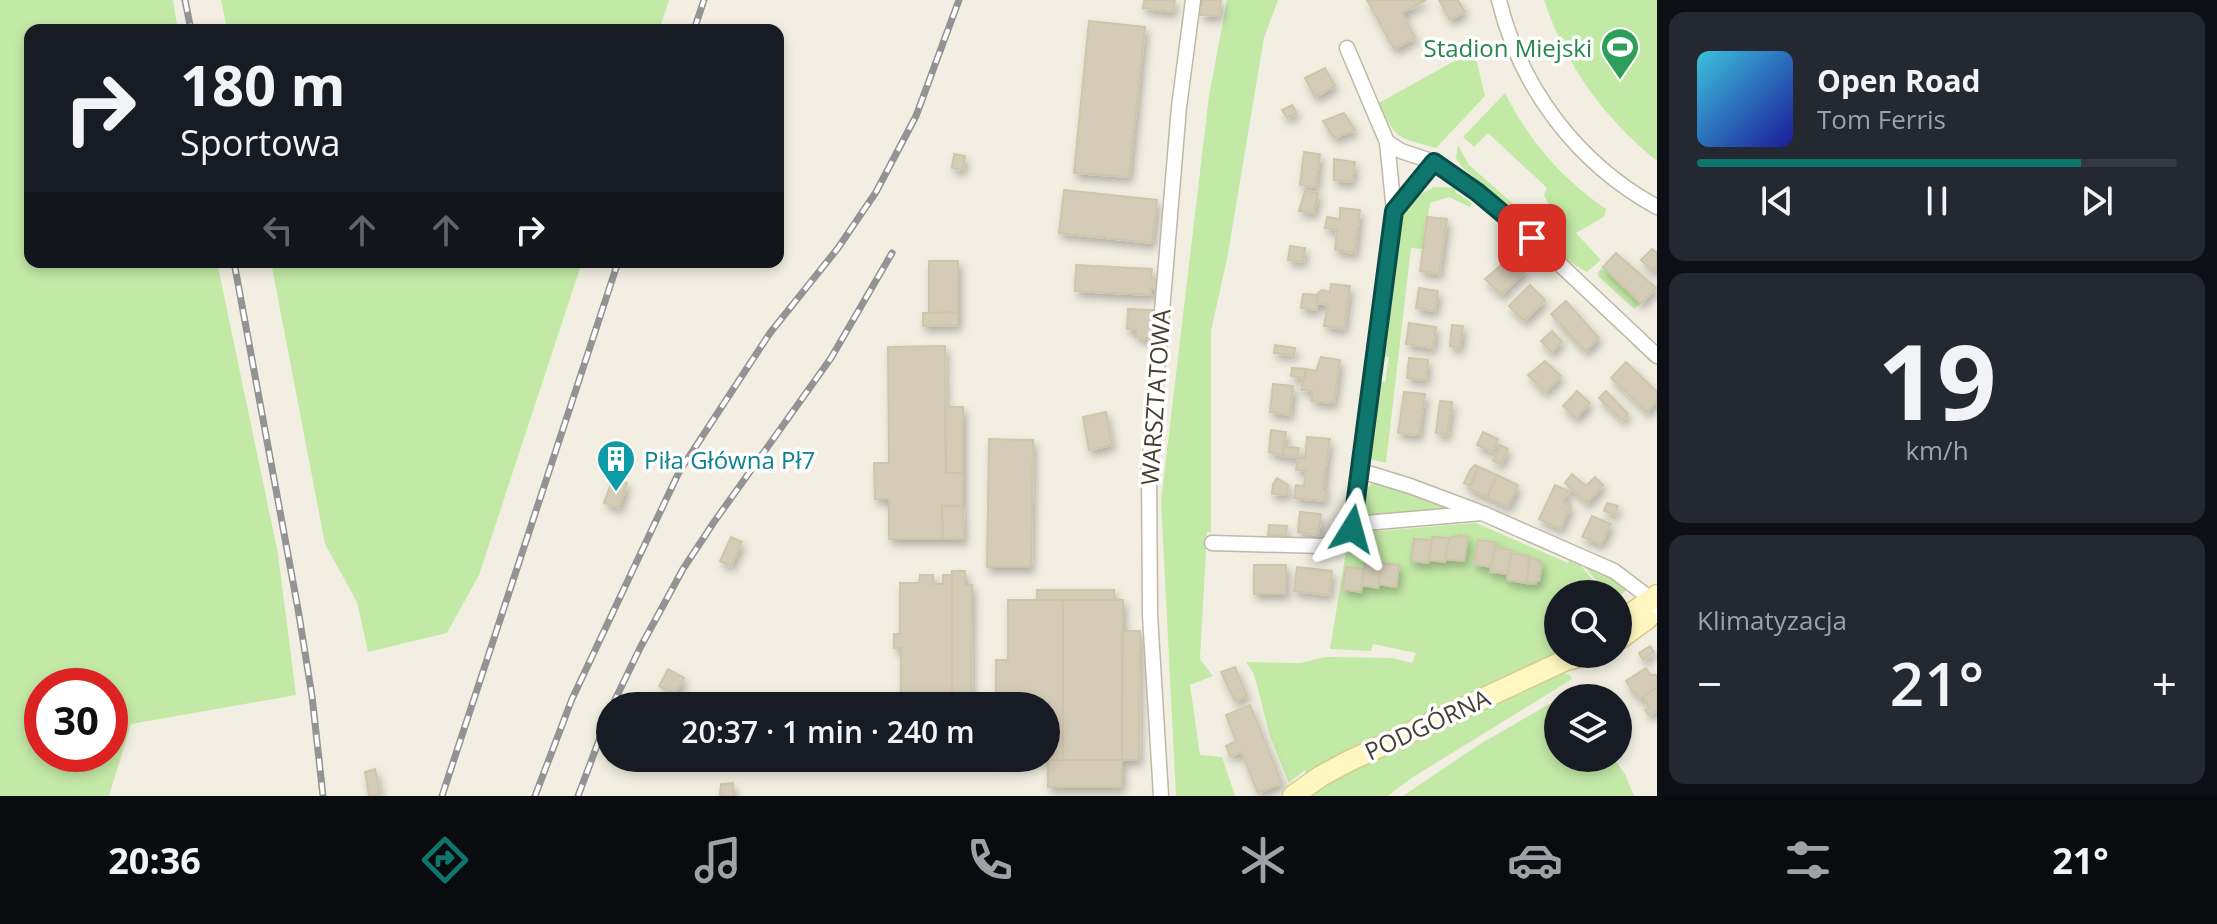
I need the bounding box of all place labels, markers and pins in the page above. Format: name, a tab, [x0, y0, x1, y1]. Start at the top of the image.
sports icon: Stadion Miejski	[1599, 26, 1641, 81]
place label: Stadion Miejski	[1424, 31, 1592, 64]
pin	[1498, 204, 1566, 272]
building icon: Piła Główna Pł7	[595, 438, 637, 493]
place label: Piła Główna Pł7	[644, 443, 815, 476]

